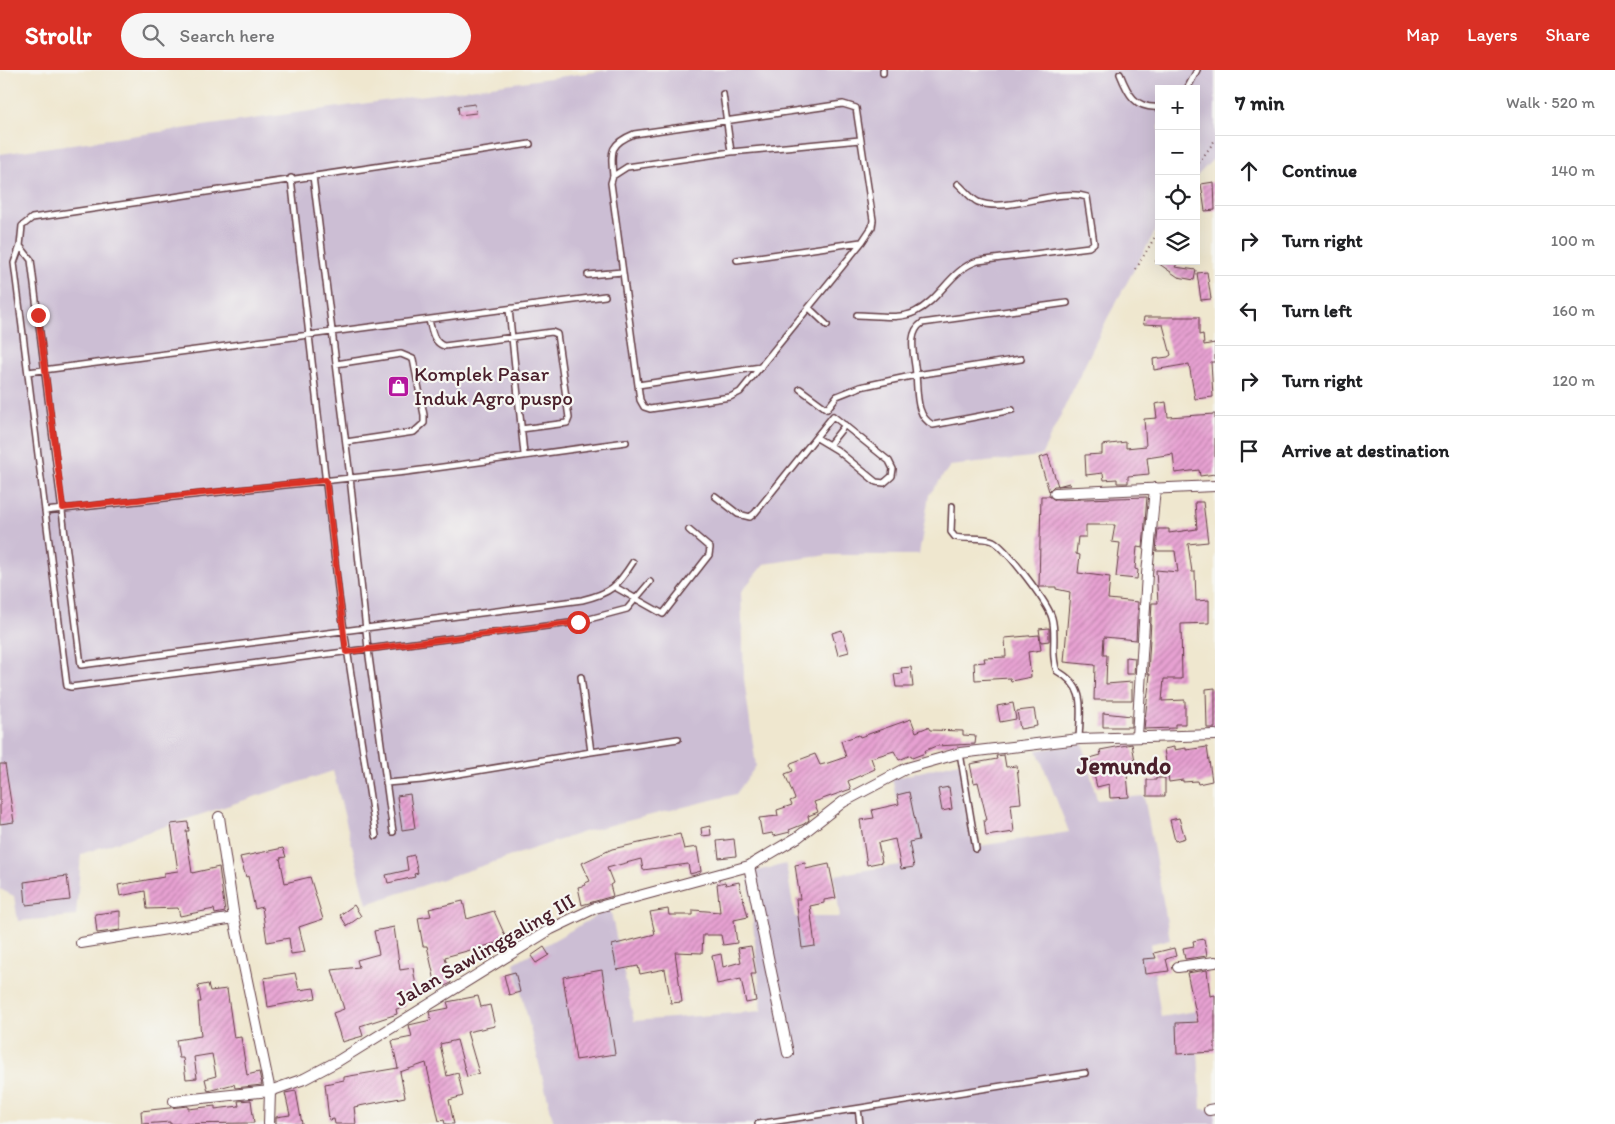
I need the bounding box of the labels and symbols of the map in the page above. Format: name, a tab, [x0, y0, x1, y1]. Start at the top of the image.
route end	[27, 304, 50, 327]
place label: Komplek Pasar Induk Agro puspo	[414, 361, 573, 410]
shop icon: Komplek Pasar Induk Agro puspo	[386, 374, 410, 398]
route start	[567, 611, 590, 634]
district label: Jemundo	[1076, 751, 1171, 780]
street label: Jalan Sawlinggaling III	[390, 888, 579, 1011]

